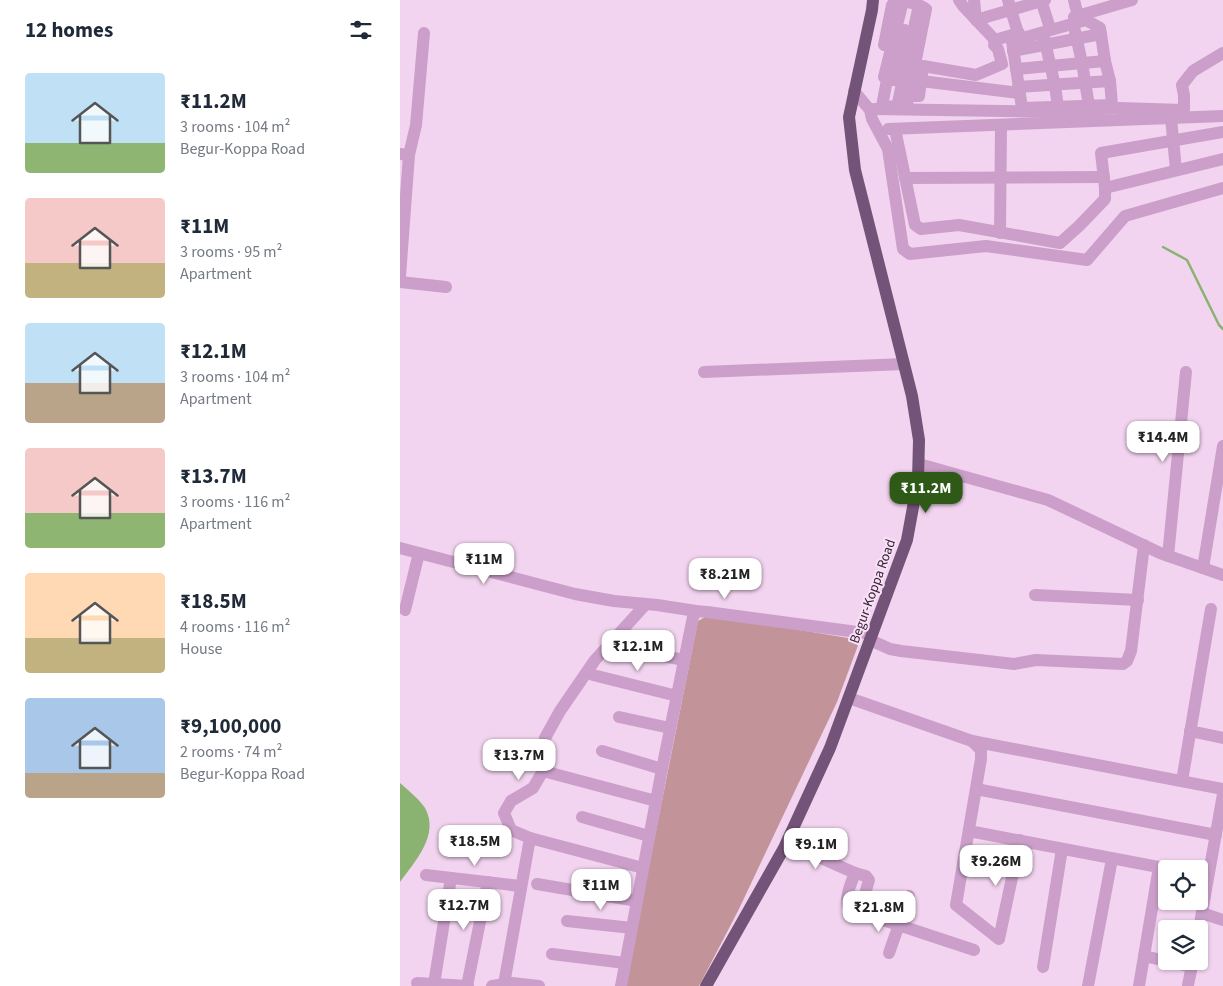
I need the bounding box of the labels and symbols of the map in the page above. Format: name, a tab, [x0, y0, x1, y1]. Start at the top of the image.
pin: ₹14.4M	[1122, 420, 1204, 463]
pin: ₹11.2M	[885, 472, 967, 514]
street label: Begur-Koppa Road	[845, 537, 901, 646]
pin: ₹11M	[454, 542, 514, 585]
pin: ₹8.21M	[684, 558, 766, 600]
pin: ₹12.1M	[597, 630, 679, 672]
pin: ₹13.7M	[478, 738, 560, 781]
pin: ₹18.5M	[434, 824, 516, 867]
pin: ₹9.1M	[781, 828, 851, 870]
pin: ₹9.26M	[955, 844, 1037, 887]
pin: ₹11M	[571, 868, 631, 911]
pin: ₹12.7M	[423, 888, 505, 931]
pin: ₹21.8M	[838, 890, 920, 933]

